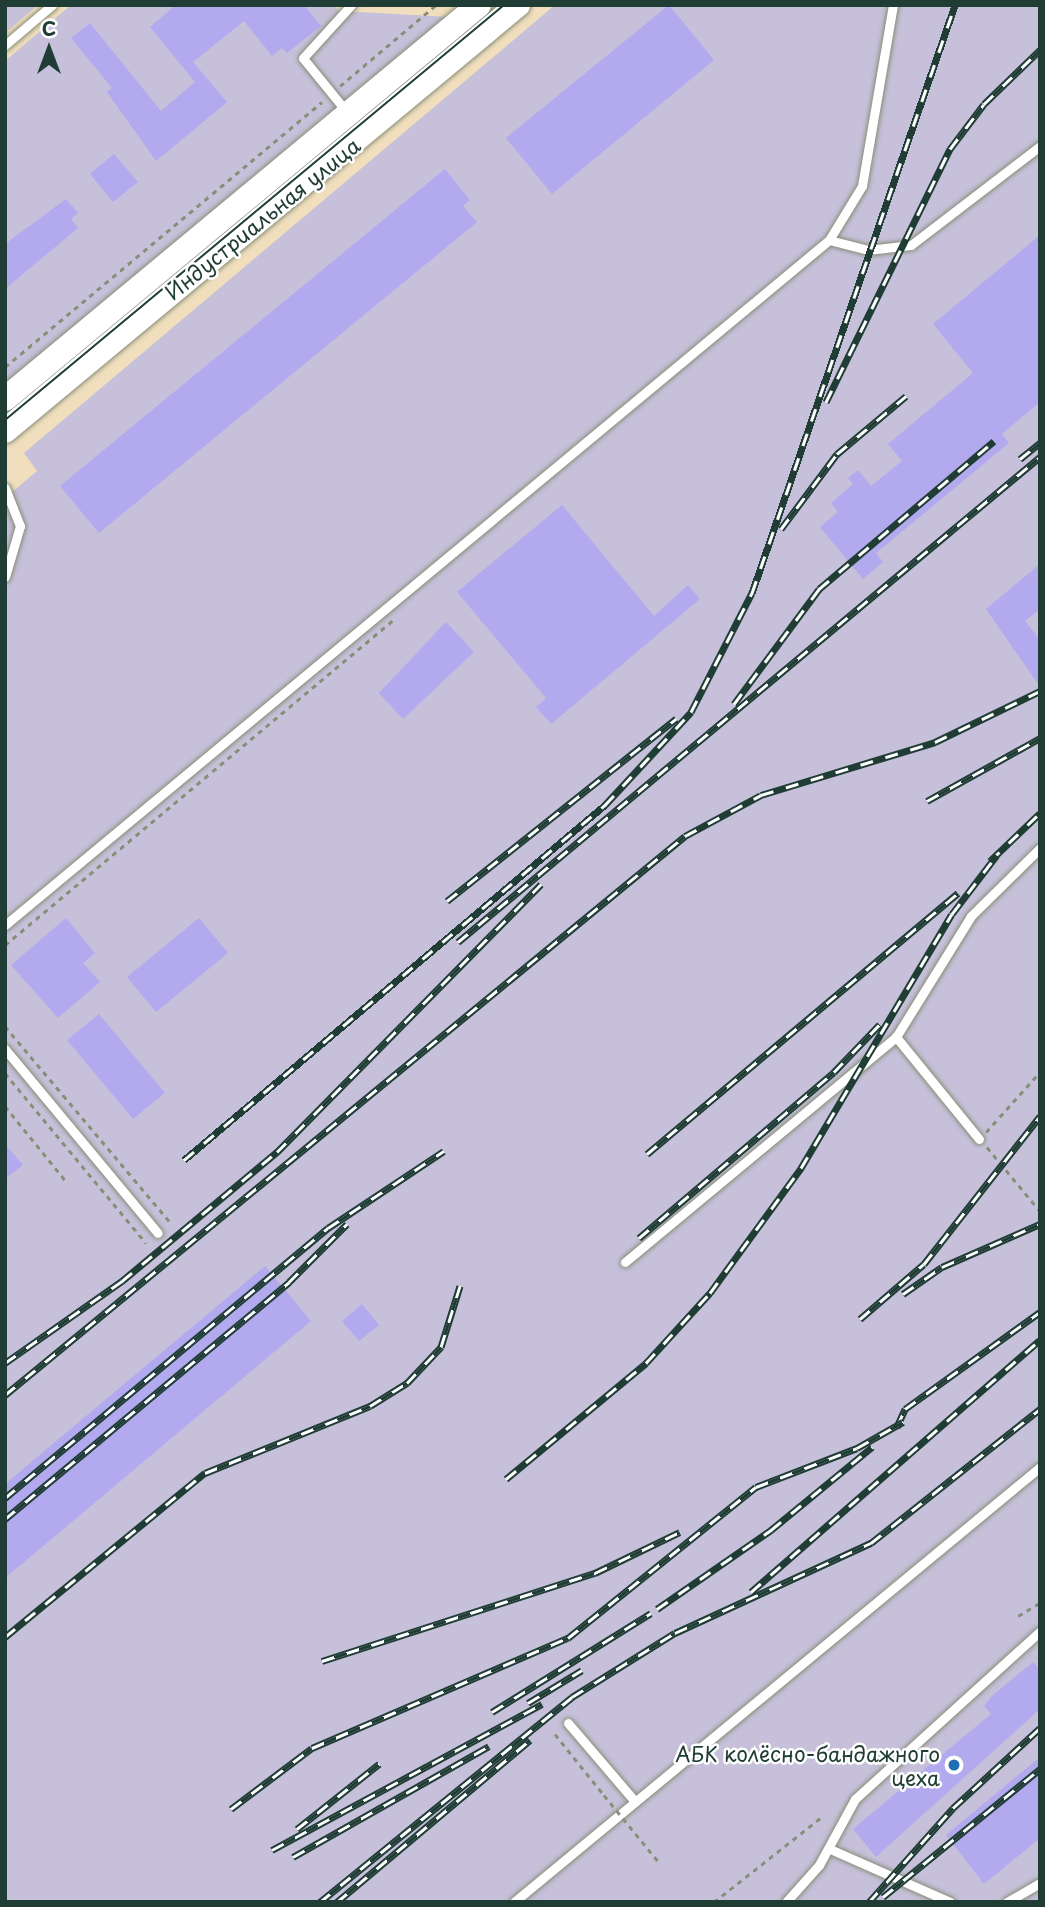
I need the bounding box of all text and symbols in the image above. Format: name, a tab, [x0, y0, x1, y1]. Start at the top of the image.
north arrow	[14, 14, 84, 84]
text: С	[42, 14, 56, 42]
street label: Индустриальная улица	[159, 131, 365, 305]
place label: АБК колёсно-бандажного цеха	[674, 1740, 940, 1790]
marker: АБК колёсно-бандажного цеха	[946, 1757, 962, 1773]

